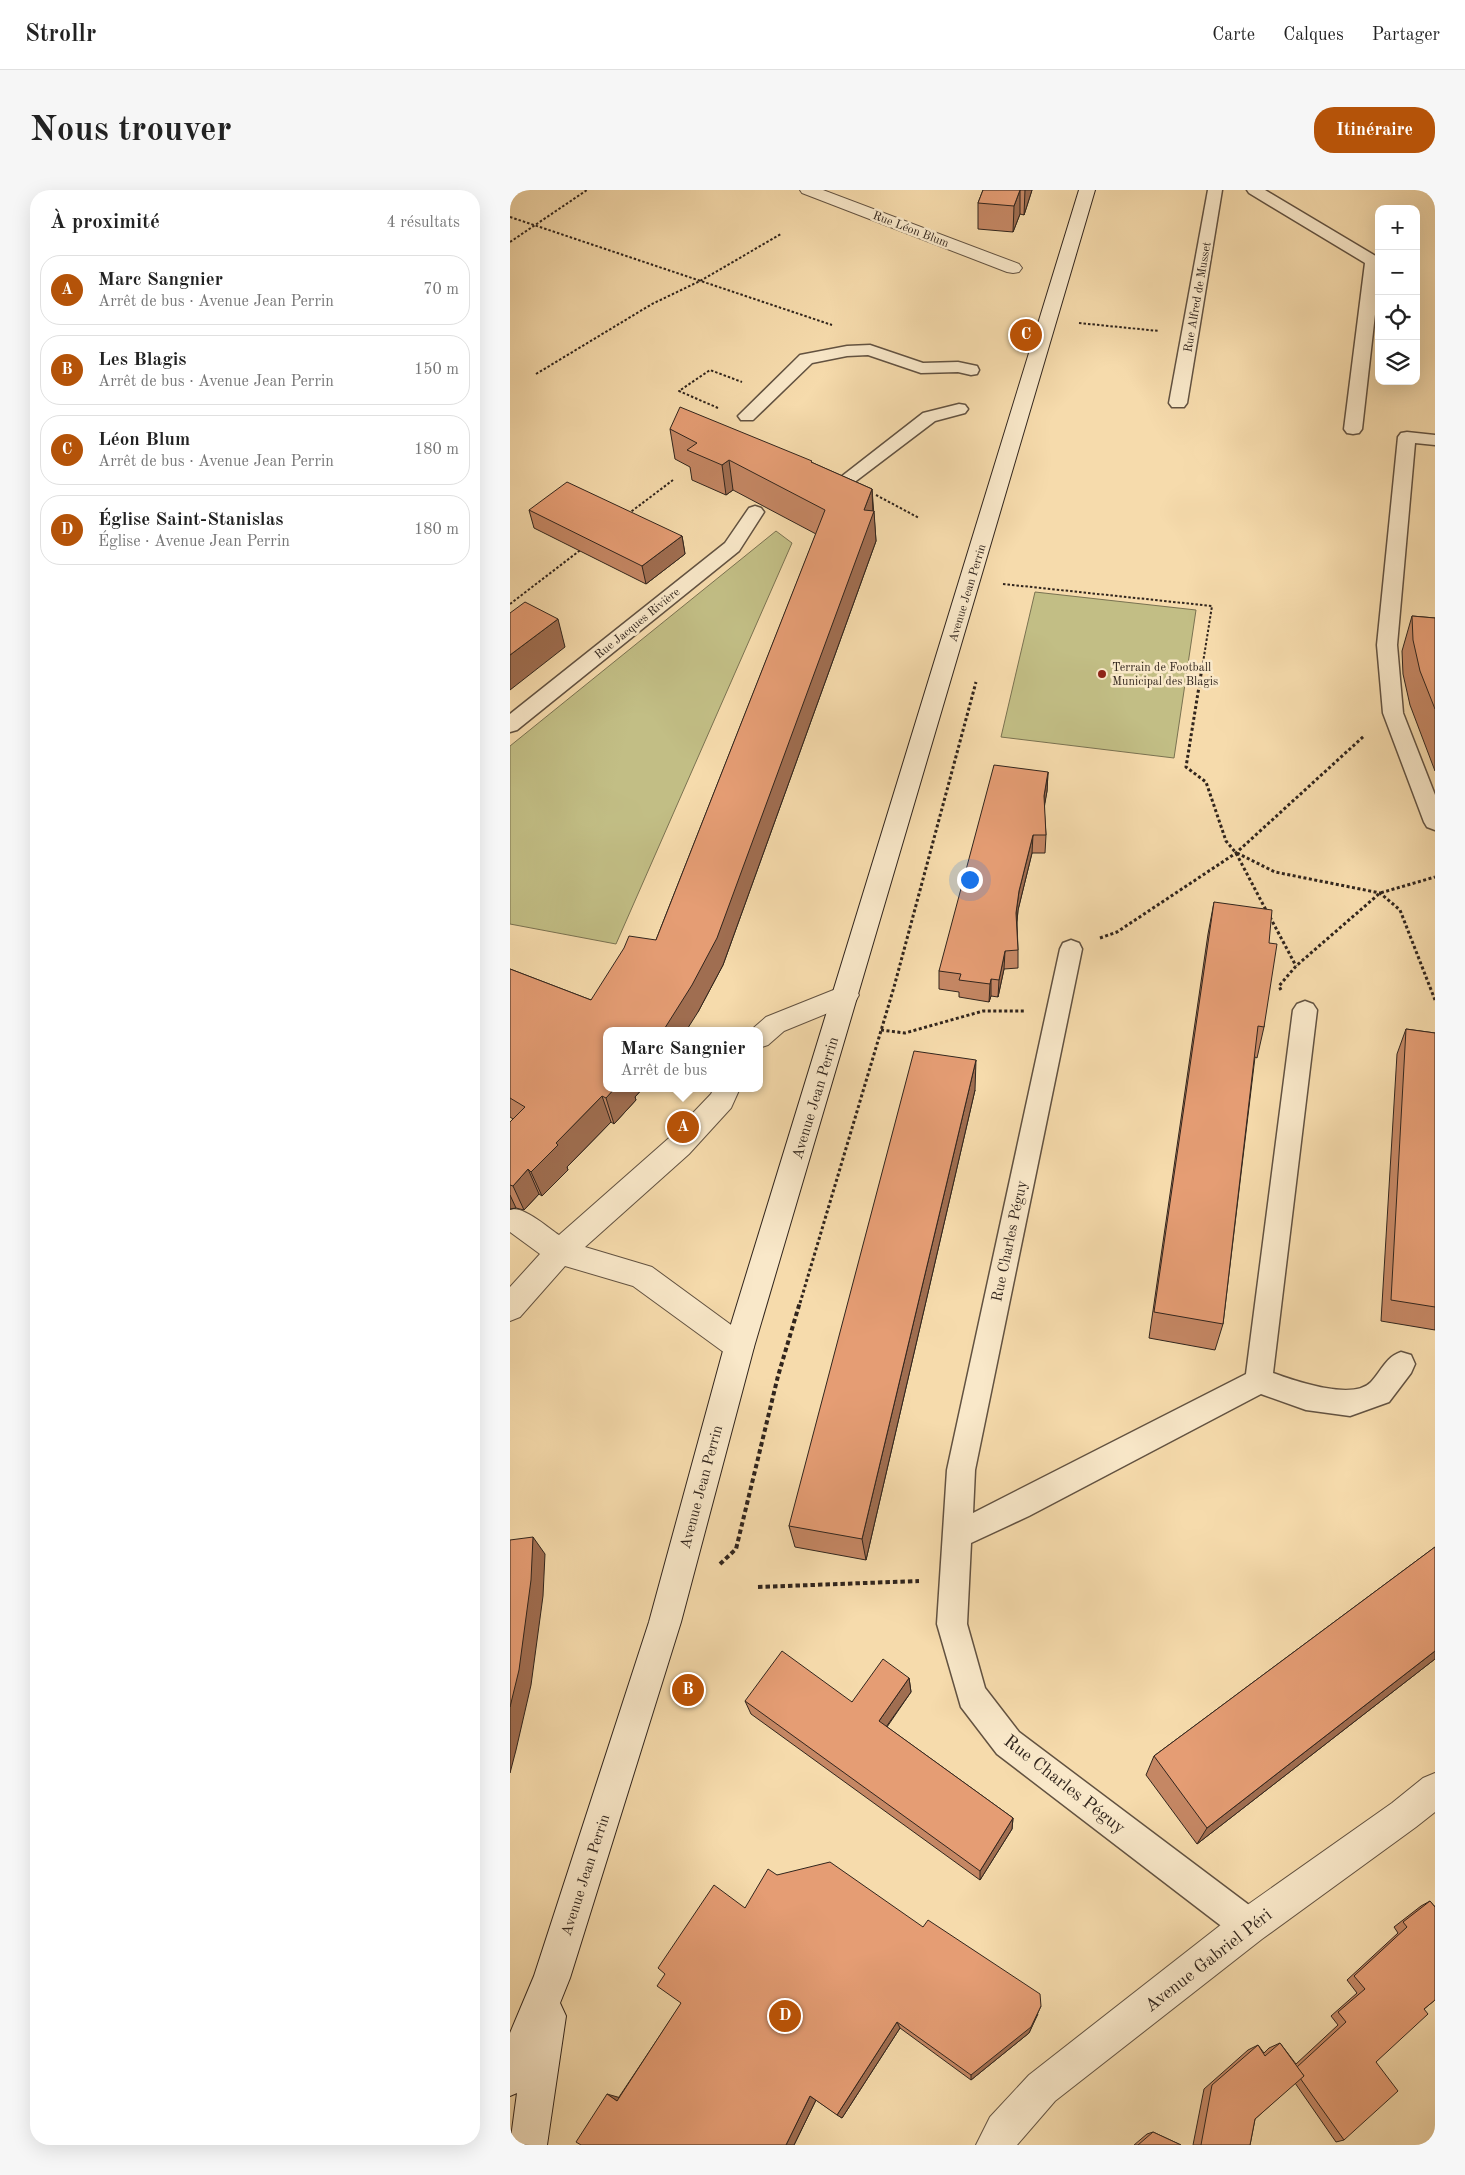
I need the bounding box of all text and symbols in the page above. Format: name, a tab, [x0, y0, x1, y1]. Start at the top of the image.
text: Strollr	[25, 23, 96, 47]
text: Carte	[1212, 26, 1255, 44]
text: Calques	[1283, 26, 1344, 44]
text: Partager	[1372, 26, 1440, 44]
button: Itinéraire	[1314, 107, 1435, 153]
text: Nous trouver	[30, 113, 232, 148]
map controls	[1375, 205, 1420, 385]
button: +	[1375, 205, 1420, 250]
street label: Rue Léon Blum	[871, 210, 951, 250]
text: À proximité	[50, 212, 160, 233]
text: 4 résultats	[386, 215, 460, 231]
street label: Rue Alfred de Musset	[1182, 241, 1214, 353]
button: −	[1375, 250, 1420, 295]
text: Marc Sangnier	[98, 271, 223, 290]
text: A	[61, 282, 73, 298]
text: 70 m	[423, 282, 459, 298]
text: Arrêt de bus · Avenue Jean Perrin	[98, 294, 334, 310]
button: locate	[1375, 295, 1420, 340]
pin: C	[1010, 316, 1042, 354]
button: layers	[1375, 340, 1420, 385]
text: Les Blagis	[98, 351, 187, 370]
text: B	[61, 362, 73, 378]
text: 150 m	[414, 362, 459, 378]
text: Arrêt de bus · Avenue Jean Perrin	[98, 374, 334, 390]
text: Léon Blum	[98, 431, 190, 450]
text: C	[62, 442, 72, 458]
text: 180 m	[414, 442, 459, 458]
text: Arrêt de bus · Avenue Jean Perrin	[98, 454, 334, 470]
text: Église Saint-Stanislas	[98, 511, 284, 530]
text: D	[61, 522, 73, 538]
text: 180 m	[414, 522, 459, 538]
text: Église · Avenue Jean Perrin	[98, 534, 290, 550]
street label: Avenue Jean Perrin	[947, 542, 989, 644]
street label: Rue Jacques Rivière	[593, 586, 683, 662]
place label: Terrain de Football Municipal des Blagis	[1112, 662, 1218, 688]
marker: Terrain de Football Municipal des Blagis	[1096, 668, 1108, 680]
your location	[957, 867, 983, 893]
popup	[603, 1027, 763, 1092]
street label: Avenue Jean Perrin	[791, 1035, 842, 1162]
text: Marc Sangnier	[621, 1040, 745, 1059]
text: Arrêt de bus	[621, 1063, 707, 1079]
pin: A	[667, 1108, 699, 1146]
street label: Rue Charles Péguy	[990, 1179, 1031, 1303]
street label: Avenue Jean Perrin	[679, 1424, 726, 1551]
pin: B	[672, 1671, 704, 1709]
street label: Rue Charles Péguy	[1000, 1732, 1129, 1838]
street label: Avenue Jean Perrin	[560, 1813, 613, 1938]
street label: Avenue Gabriel Péri	[1142, 1906, 1276, 2016]
pin: D	[769, 1997, 801, 2035]

